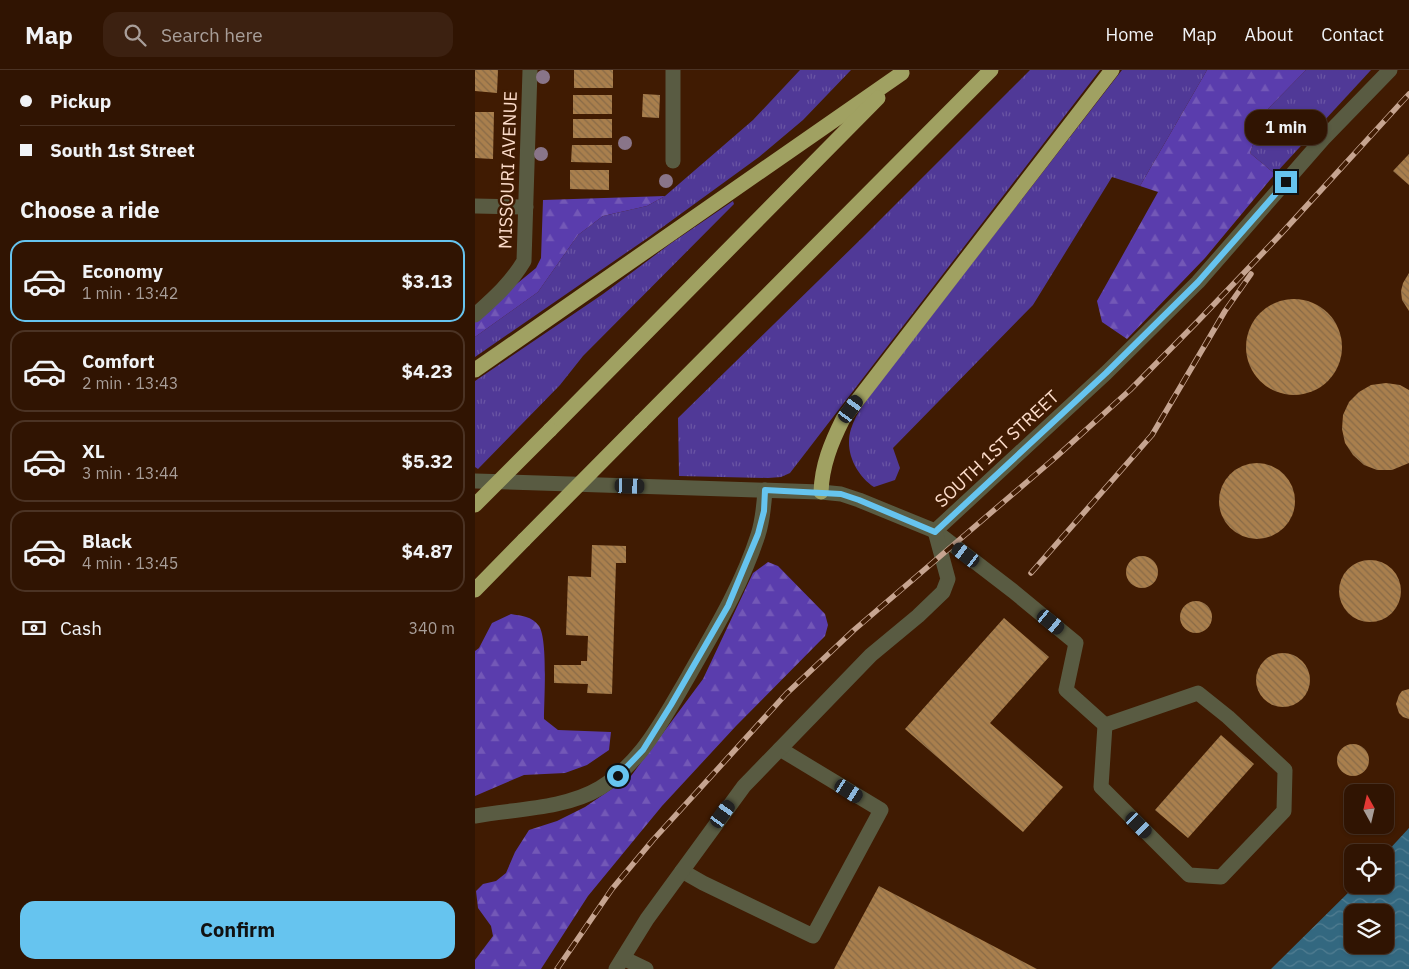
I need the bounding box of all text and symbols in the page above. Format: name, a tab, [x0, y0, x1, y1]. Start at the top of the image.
search box	[103, 12, 453, 57]
text: Map	[25, 19, 73, 51]
icon: search	[121, 21, 149, 49]
text: Search here	[161, 23, 263, 47]
text: Home	[1106, 23, 1154, 46]
text: Map	[1182, 23, 1217, 46]
text: About	[1245, 23, 1293, 46]
text: Contact	[1321, 23, 1384, 46]
text: Pickup	[50, 89, 111, 113]
street label: MISSOURI AVENUE	[493, 91, 522, 249]
callout: 1 min	[1245, 109, 1327, 144]
text: 1 min	[1265, 117, 1307, 137]
text: South 1st Street	[50, 138, 195, 162]
route end	[1275, 171, 1297, 193]
text: Choose a ride	[20, 195, 160, 224]
icon: car	[22, 259, 67, 304]
text: Economy	[82, 259, 163, 283]
text: $3.13	[401, 269, 453, 293]
text: 1 min · 13:42	[82, 283, 178, 303]
icon: car	[22, 349, 67, 394]
text: Comfort	[82, 349, 155, 373]
text: $4.23	[401, 359, 453, 383]
text: 2 min · 13:43	[82, 373, 178, 393]
street label: SOUTH 1ST STREET	[930, 385, 1064, 512]
car	[836, 392, 865, 426]
icon: car	[22, 439, 67, 484]
text: XL	[82, 439, 105, 463]
text: $5.32	[401, 449, 453, 473]
text: 3 min · 13:44	[82, 463, 178, 483]
car	[614, 478, 645, 494]
icon: car	[22, 529, 67, 574]
text: Black	[82, 529, 132, 553]
text: $4.87	[401, 539, 453, 563]
car	[949, 540, 982, 570]
text: 4 min · 13:45	[82, 553, 178, 573]
car	[1034, 607, 1067, 637]
icon: cash	[20, 614, 48, 642]
text: Cash	[60, 616, 102, 640]
text: 340 m	[408, 618, 455, 638]
route start	[607, 765, 629, 787]
car	[832, 777, 865, 805]
north arrow	[1344, 784, 1394, 834]
map controls	[1344, 784, 1394, 954]
car	[708, 797, 737, 831]
car	[1123, 809, 1154, 841]
button: locate	[1344, 844, 1394, 894]
button: Confirm	[20, 901, 455, 959]
button: layers	[1344, 904, 1394, 954]

